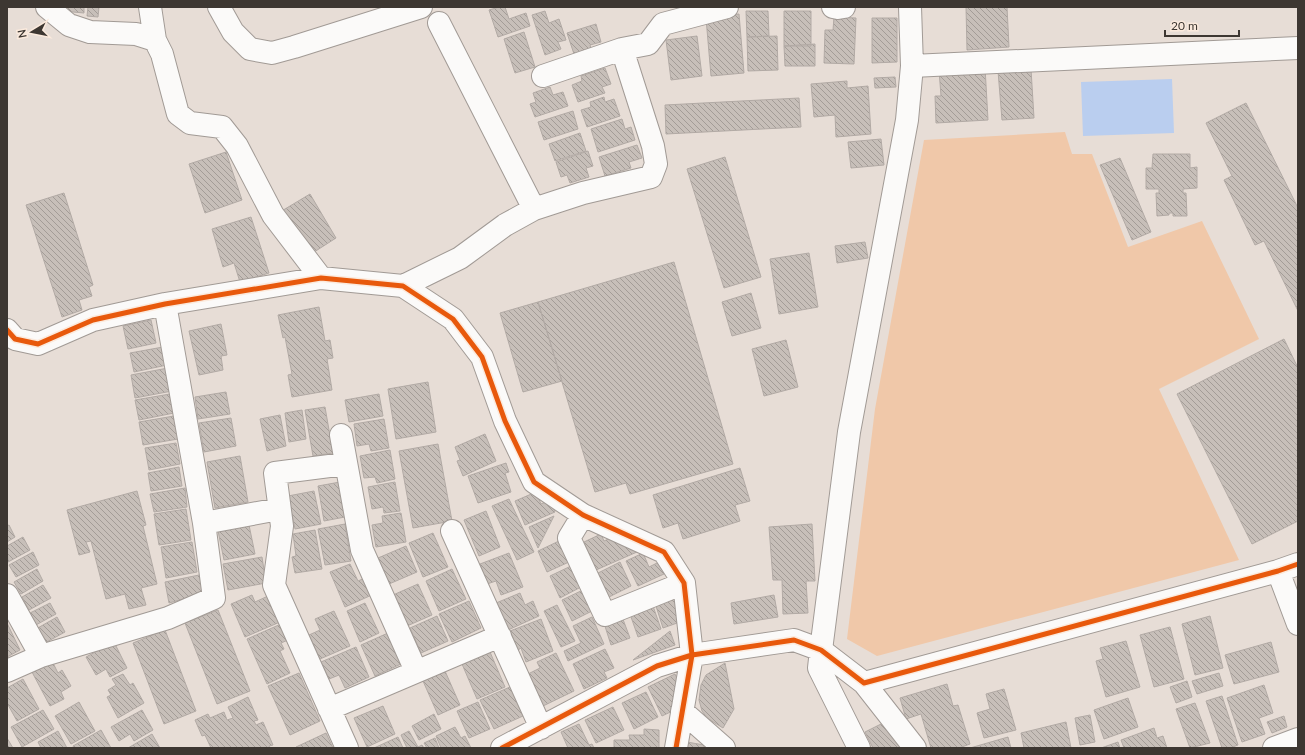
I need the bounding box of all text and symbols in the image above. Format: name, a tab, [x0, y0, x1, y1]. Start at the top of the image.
north arrow	[12, 12, 52, 52]
scale bar	[1165, 12, 1239, 38]
text: 20 m	[1171, 18, 1198, 33]
text: N	[15, 29, 29, 39]

